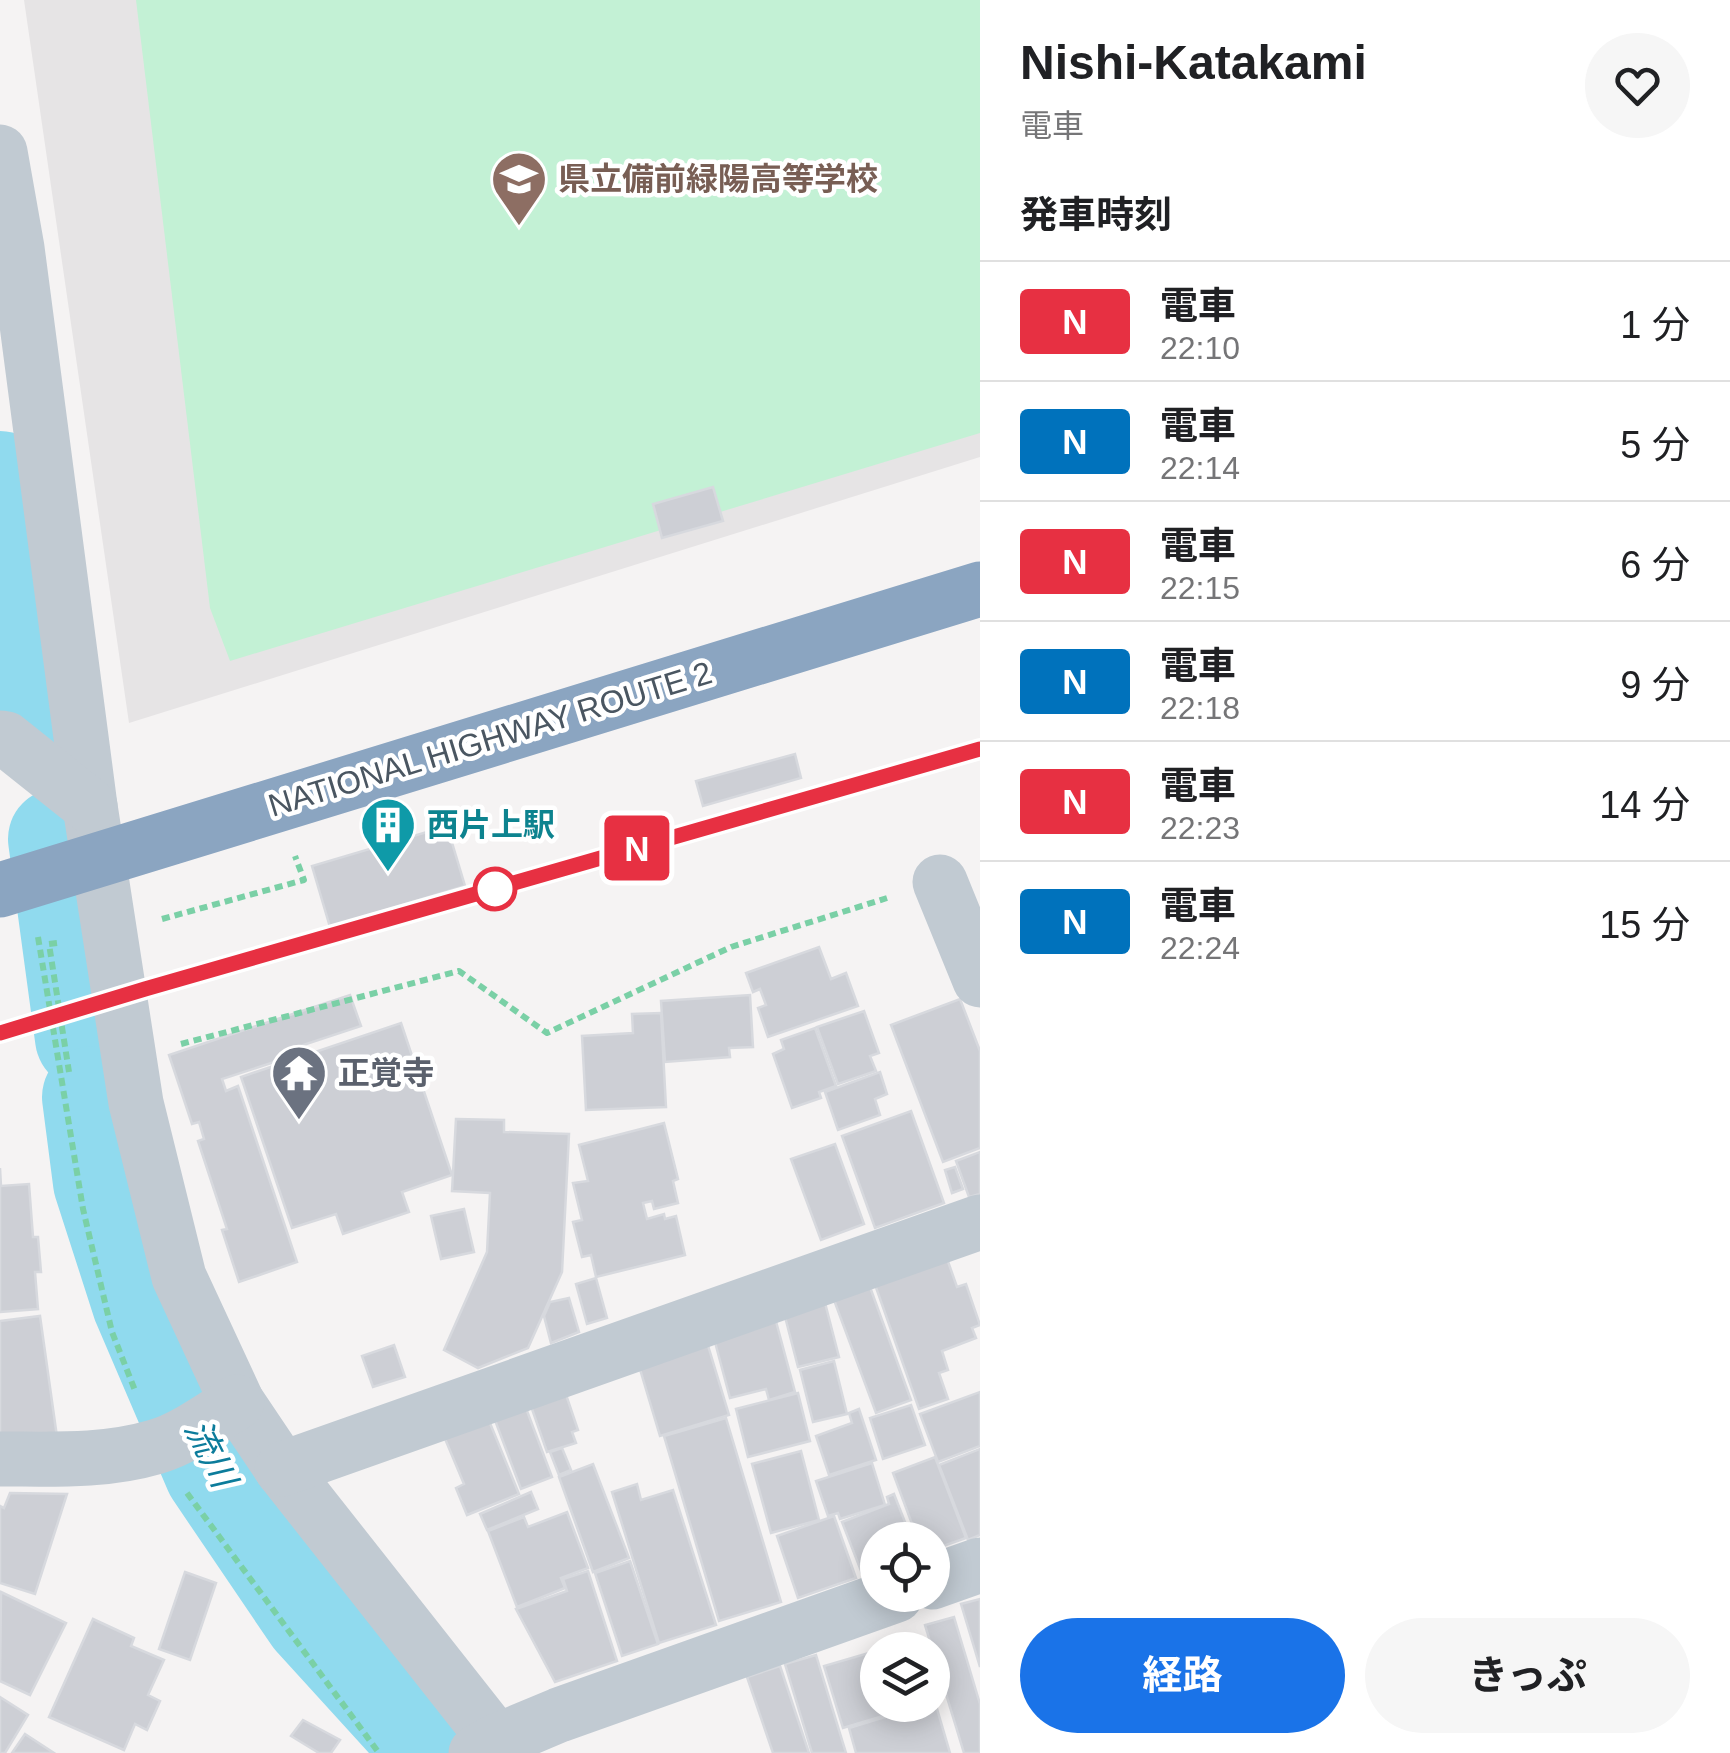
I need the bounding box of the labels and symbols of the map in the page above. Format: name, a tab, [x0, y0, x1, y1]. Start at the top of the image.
school or university icon: 県立備前緑陽高等学校	[489, 149, 549, 228]
place label: 県立備前緑陽高等学校	[558, 161, 878, 197]
street label: NATIONAL HIGHWAY ROUTE 2	[264, 654, 716, 824]
building icon: 西片上駅	[358, 795, 418, 874]
place label: 西片上駅	[427, 807, 555, 843]
line badge: N	[604, 816, 670, 880]
unlabelled marker	[474, 868, 516, 910]
temple icon: 正覚寺	[269, 1043, 329, 1122]
place label: 正覚寺	[338, 1055, 434, 1091]
water label: 流川	[178, 1413, 246, 1497]

